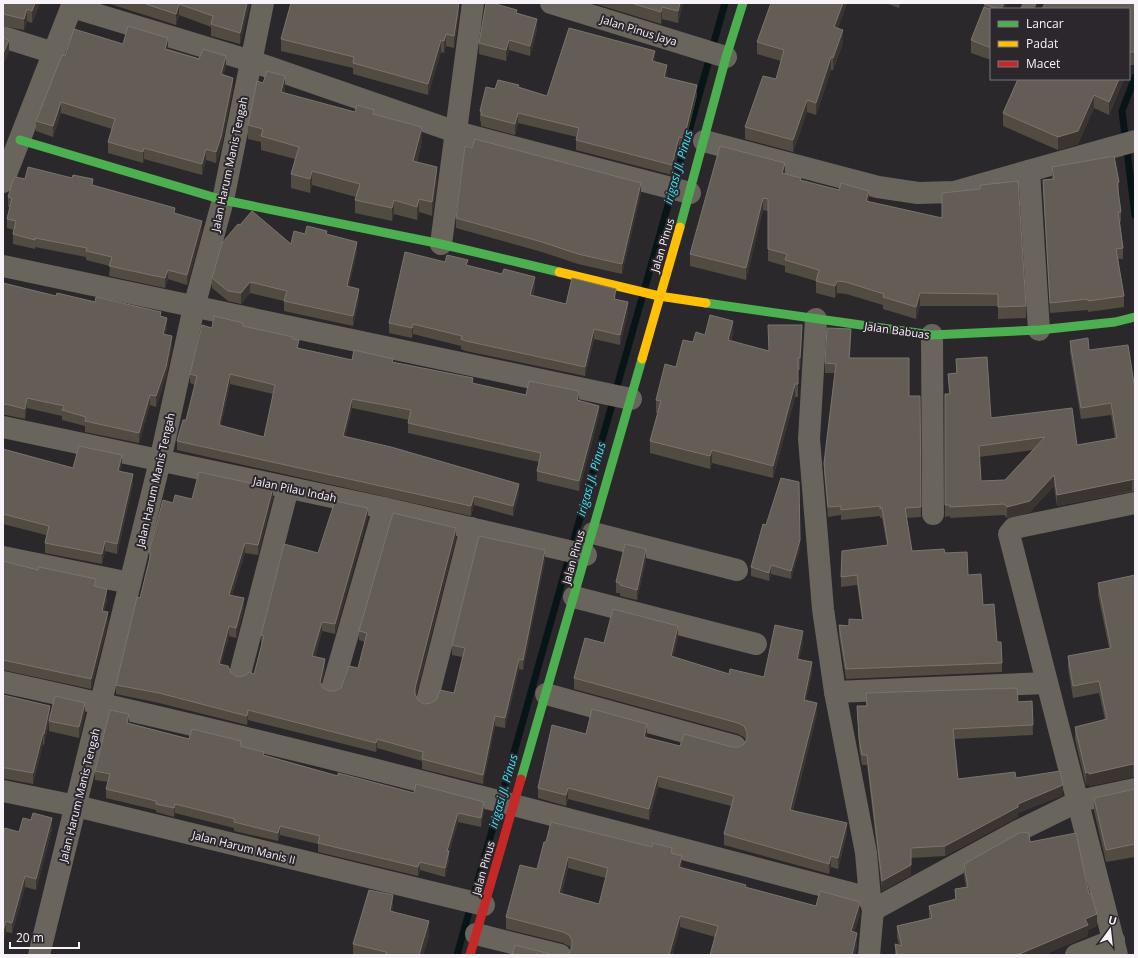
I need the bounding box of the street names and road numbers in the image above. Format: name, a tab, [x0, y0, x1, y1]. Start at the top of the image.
street label: Jalan Pinus Jaya	[598, 11, 679, 49]
street label: Jalan Harum Manis Tengah	[207, 95, 251, 234]
street label: Jalan Pinus	[646, 216, 677, 275]
street label: Jalan Babuas	[862, 318, 931, 342]
street label: Jalan Harum Manis Tengah	[132, 411, 178, 550]
street label: Jalan Pilau Indah	[251, 473, 338, 505]
street label: Jalan Pinus	[558, 528, 588, 587]
street label: Jalan Harum Manis Tengah	[55, 726, 103, 865]
street label: Jalan Harum Manis II	[190, 827, 297, 867]
street label: Jalan Pinus	[468, 839, 498, 898]

